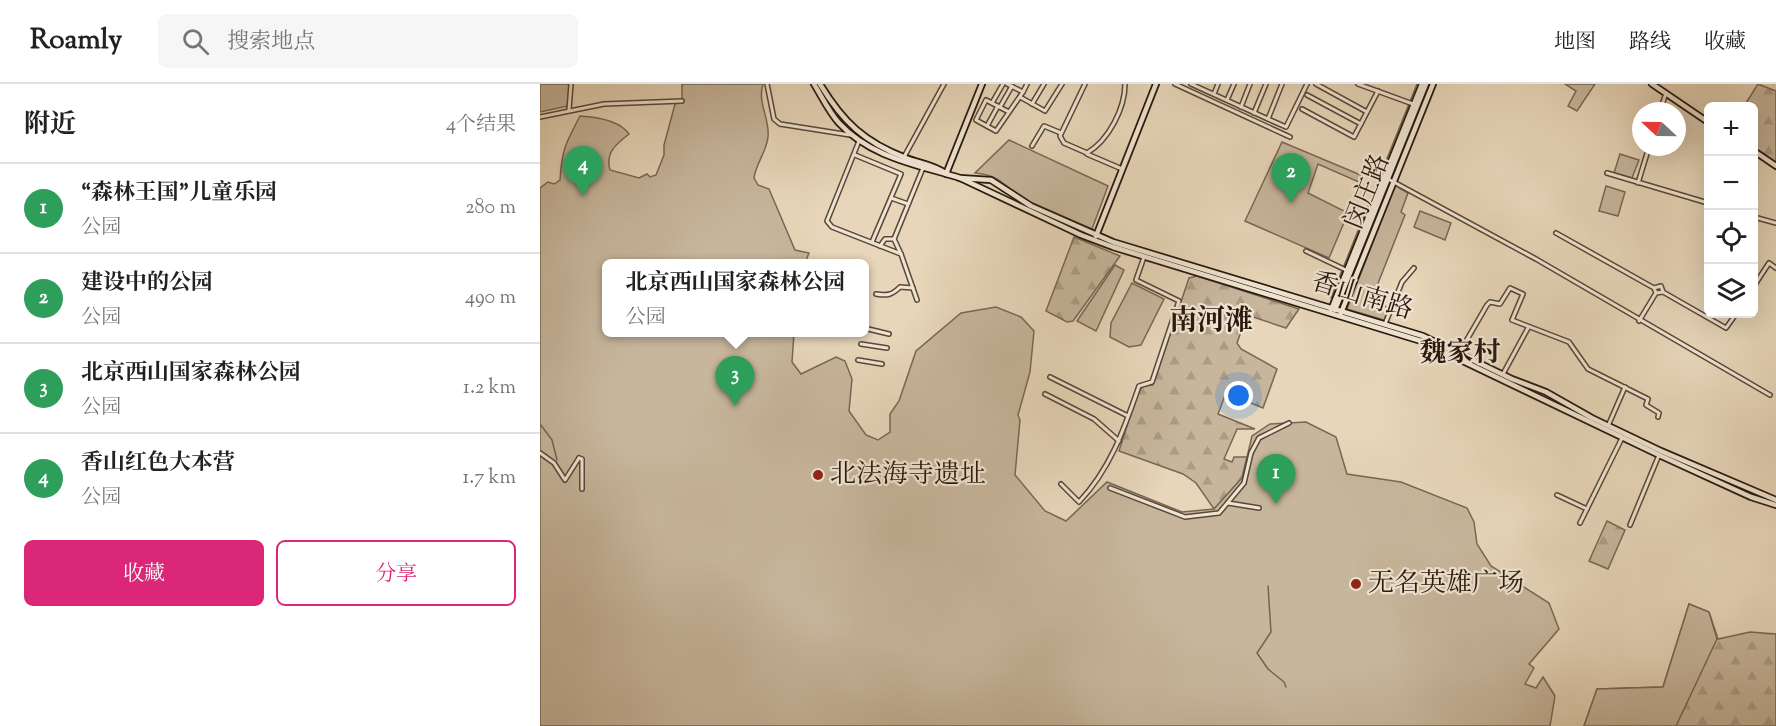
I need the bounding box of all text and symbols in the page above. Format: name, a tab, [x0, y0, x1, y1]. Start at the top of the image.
search box	[158, 14, 578, 68]
text: Roamly	[30, 21, 122, 61]
icon: search	[179, 25, 212, 58]
text: 搜索地点	[227, 27, 315, 59]
text: 地图	[1554, 28, 1596, 58]
text: 路线	[1629, 28, 1671, 58]
text: 收藏	[1704, 28, 1746, 58]
north arrow	[1632, 102, 1686, 156]
map controls	[1704, 102, 1758, 318]
button: +	[1704, 102, 1758, 156]
text: 附近	[24, 107, 76, 144]
text: 4个结果	[446, 111, 516, 140]
pin: 4	[564, 147, 603, 196]
street label: 闵庄路	[1336, 149, 1400, 235]
pin: 2	[1272, 154, 1311, 203]
button: −	[1704, 156, 1758, 210]
text: “森林王国”儿童乐园	[81, 178, 277, 210]
text: 1	[40, 194, 47, 223]
text: 280 m	[465, 194, 516, 223]
button: locate	[1704, 210, 1758, 264]
text: 公园	[81, 214, 121, 243]
popup	[602, 259, 869, 337]
street label: 香山南路	[1307, 264, 1417, 330]
button: layers	[1704, 264, 1758, 318]
text: 建设中的公园	[81, 268, 213, 300]
text: 北京西山国家森林公园	[625, 268, 846, 300]
text: 2	[39, 284, 48, 313]
text: 490 m	[465, 284, 516, 313]
district label: 南河滩	[1169, 302, 1253, 342]
text: 公园	[81, 304, 121, 333]
text: 公园	[625, 304, 665, 333]
district label: 魏家村	[1420, 335, 1501, 374]
pin: 3	[716, 356, 754, 406]
text: 北京西山国家森林公园	[81, 358, 301, 390]
text: 3	[39, 374, 48, 403]
text: 1.2 km	[463, 374, 516, 403]
your location	[1224, 381, 1253, 410]
text: 公园	[81, 394, 121, 423]
text: 香山红色大本营	[81, 448, 235, 480]
pin: 1	[1256, 454, 1296, 504]
place label: 北法海寺遗址	[830, 457, 986, 494]
text: 4	[38, 464, 49, 493]
text: 1.7 km	[462, 464, 516, 493]
marker: 北法海寺遗址	[811, 468, 825, 482]
text: 公园	[81, 484, 121, 513]
button: 收藏	[24, 540, 264, 606]
button: 分享	[276, 540, 516, 606]
place label: 无名英雄广场	[1368, 566, 1524, 603]
marker: 无名英雄广场	[1349, 577, 1363, 591]

